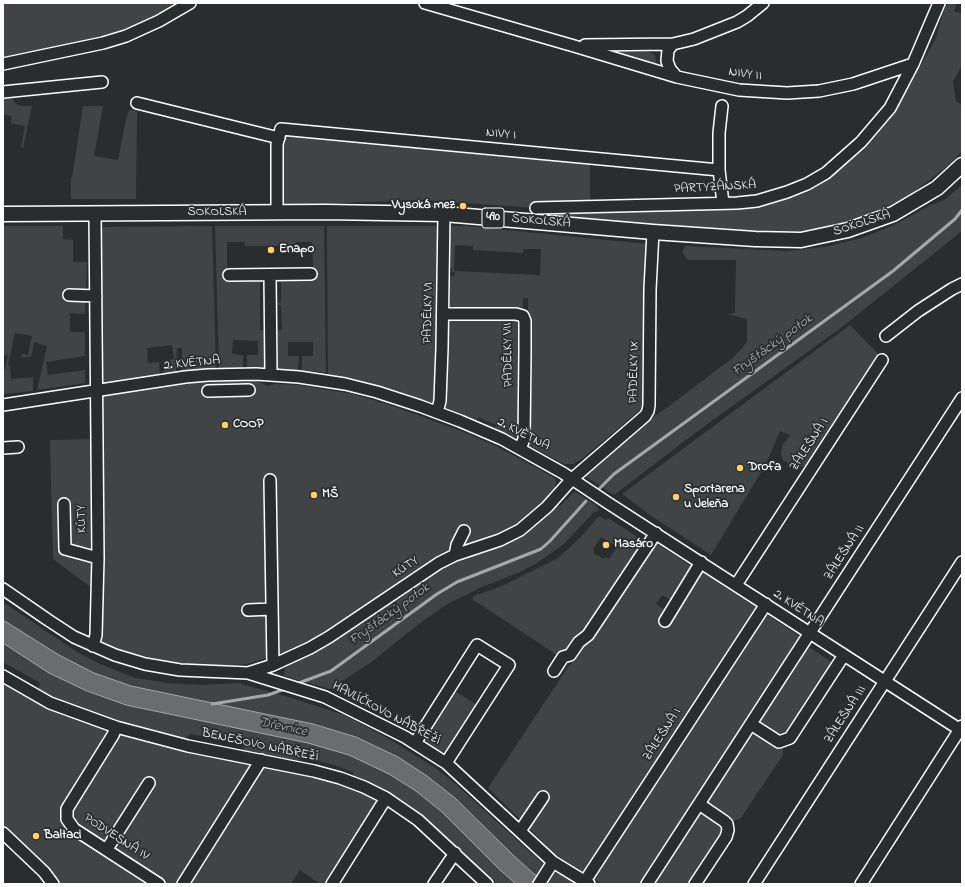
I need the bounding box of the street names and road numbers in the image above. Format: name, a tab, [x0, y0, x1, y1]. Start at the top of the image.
street label: NIVY II	[727, 65, 763, 85]
street label: NIVY I	[485, 126, 517, 144]
street label: PARTYZÁNSKÁ	[674, 178, 756, 198]
street label: SOKOLSKÁ	[187, 205, 247, 221]
street label: SOKOLSKÁ	[831, 207, 893, 241]
road number: 490	[482, 208, 504, 228]
street label: SOKOLSKÁ	[511, 212, 571, 232]
street label: PADĚLKY VI	[421, 282, 437, 344]
street label: PADĚLKY VII	[501, 323, 517, 387]
street label: PADĚLKY IX	[627, 340, 643, 404]
street label: 2. KVĚTNA	[163, 353, 221, 375]
street label: 2. KVĚTNA	[494, 415, 552, 455]
street label: ZÁLEŠNÁ I	[787, 416, 833, 474]
street label: KÚTY	[75, 505, 91, 533]
street label: ZÁLEŠNÁ II	[821, 523, 869, 583]
street label: KÚTY	[390, 554, 422, 582]
street label: 2. KVĚTNA	[770, 587, 826, 631]
street label: HAVLÍČKOVO NÁBŘEŽÍ	[329, 679, 443, 749]
street label: ZÁLEŠNÁ III	[822, 683, 870, 747]
street label: ZÁLEŠNÁ I	[640, 706, 686, 764]
street label: BENEŠOVO NÁBŘEŽÍ	[200, 726, 320, 766]
street label: PODVESNÁ IV	[80, 811, 152, 865]

